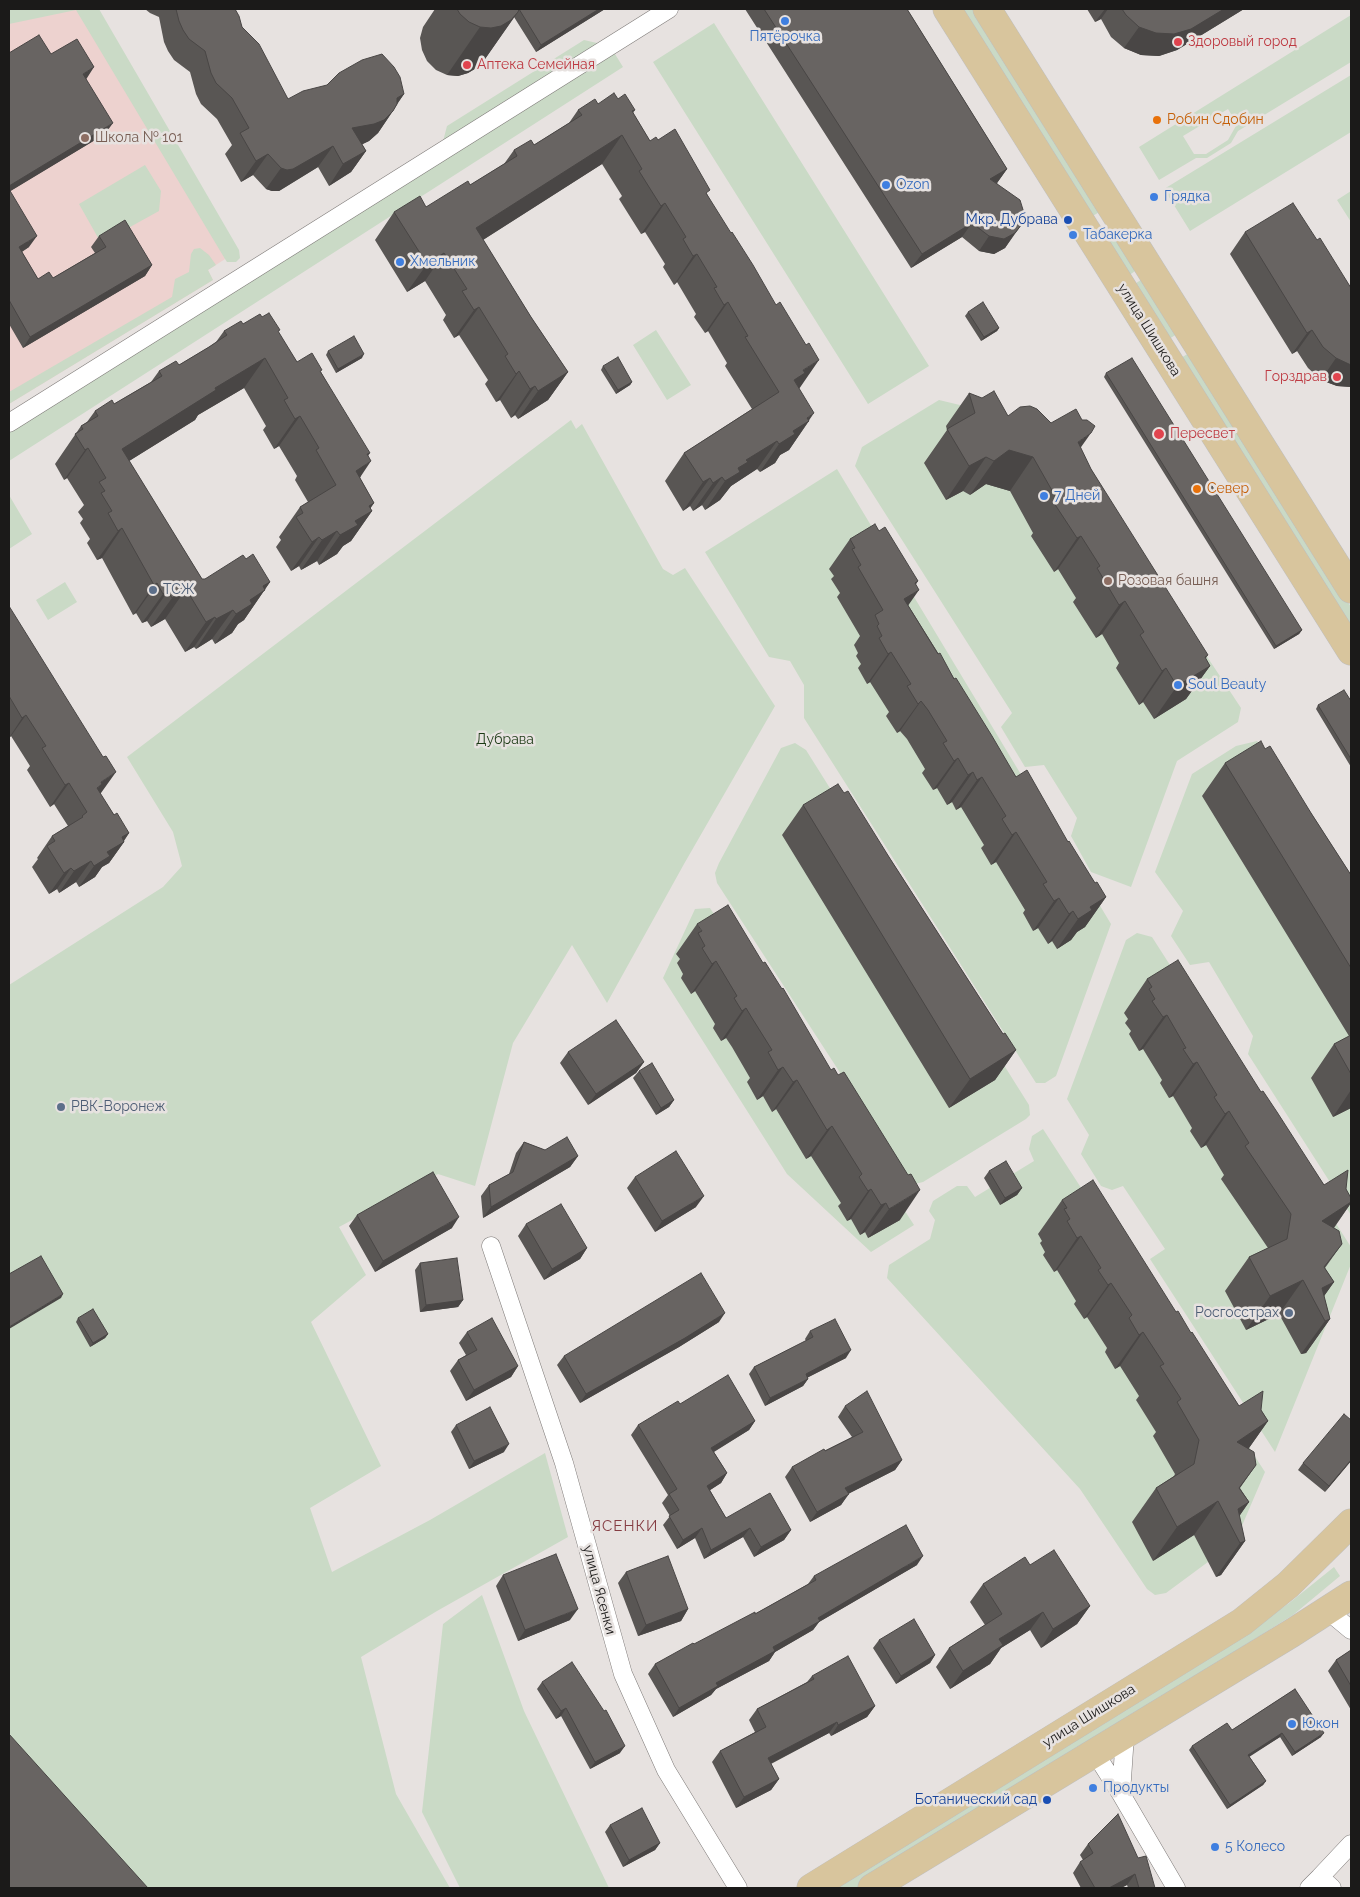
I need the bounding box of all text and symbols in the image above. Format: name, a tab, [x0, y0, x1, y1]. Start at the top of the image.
marker: Пятёрочка	[779, 15, 791, 27]
place label: Пятёрочка	[749, 29, 821, 45]
place label: Здоровый город	[1188, 34, 1297, 50]
marker: Здоровый город	[1172, 36, 1184, 48]
place label: Аптека Семейная	[477, 57, 595, 73]
marker: Аптека Семейная	[461, 59, 473, 71]
place label: Робин Сдобин	[1167, 112, 1264, 128]
marker: Робин Сдобин	[1151, 114, 1163, 126]
place label: Школа № 101	[95, 130, 183, 146]
marker: Школа № 101	[79, 132, 91, 144]
place label: Ozon	[896, 177, 930, 193]
marker: Ozon	[880, 179, 892, 191]
place label: Грядка	[1164, 189, 1210, 205]
marker: Грядка	[1148, 191, 1160, 203]
place label: Мкр. Дубрава	[966, 212, 1058, 228]
marker: Мкр. Дубрава	[1062, 214, 1074, 226]
place label: Табакерка	[1083, 227, 1152, 243]
marker: Табакерка	[1067, 229, 1079, 241]
place label: Хмельник	[410, 254, 475, 270]
marker: Хмельник	[394, 256, 406, 268]
street label: улица Шишкова	[1114, 280, 1184, 380]
place label: Горздрав	[1265, 369, 1327, 385]
marker: Горздрав	[1331, 371, 1343, 383]
place label: Пересвет	[1170, 426, 1235, 442]
marker: Пересвет	[1152, 427, 1166, 441]
place label: Север	[1207, 481, 1249, 497]
marker: Север	[1191, 483, 1203, 495]
place label: 7 Дней	[1054, 488, 1100, 504]
marker: 7 Дней	[1038, 490, 1050, 502]
place label: Розовая башня	[1118, 573, 1218, 589]
marker: Розовая башня	[1102, 575, 1114, 587]
place label: ТСЖ	[163, 582, 195, 598]
marker: ТСЖ	[147, 584, 159, 596]
place label: Soul Beauty	[1188, 677, 1266, 693]
marker: Soul Beauty	[1172, 679, 1184, 691]
park label: Дубрава	[476, 732, 534, 748]
place label: РВК-Воронеж	[71, 1099, 166, 1115]
marker: РВК-Воронеж	[55, 1101, 67, 1113]
place label: Росгосстрах	[1195, 1305, 1279, 1321]
marker: Росгосстрах	[1283, 1307, 1295, 1319]
district label: ЯСЕНКИ	[591, 1517, 659, 1535]
street label: улица Ясенки	[579, 1544, 619, 1636]
street label: улица Шишкова	[1039, 1681, 1139, 1751]
place label: Юкон	[1302, 1716, 1339, 1732]
marker: Юкон	[1286, 1718, 1298, 1730]
place label: Продукты	[1103, 1780, 1169, 1796]
marker: Продукты	[1087, 1782, 1099, 1794]
place label: Ботанический сад	[915, 1792, 1037, 1808]
marker: Ботанический сад	[1041, 1794, 1053, 1806]
place label: 5 Колесо	[1225, 1839, 1285, 1855]
marker: 5 Колесо	[1209, 1841, 1221, 1853]

